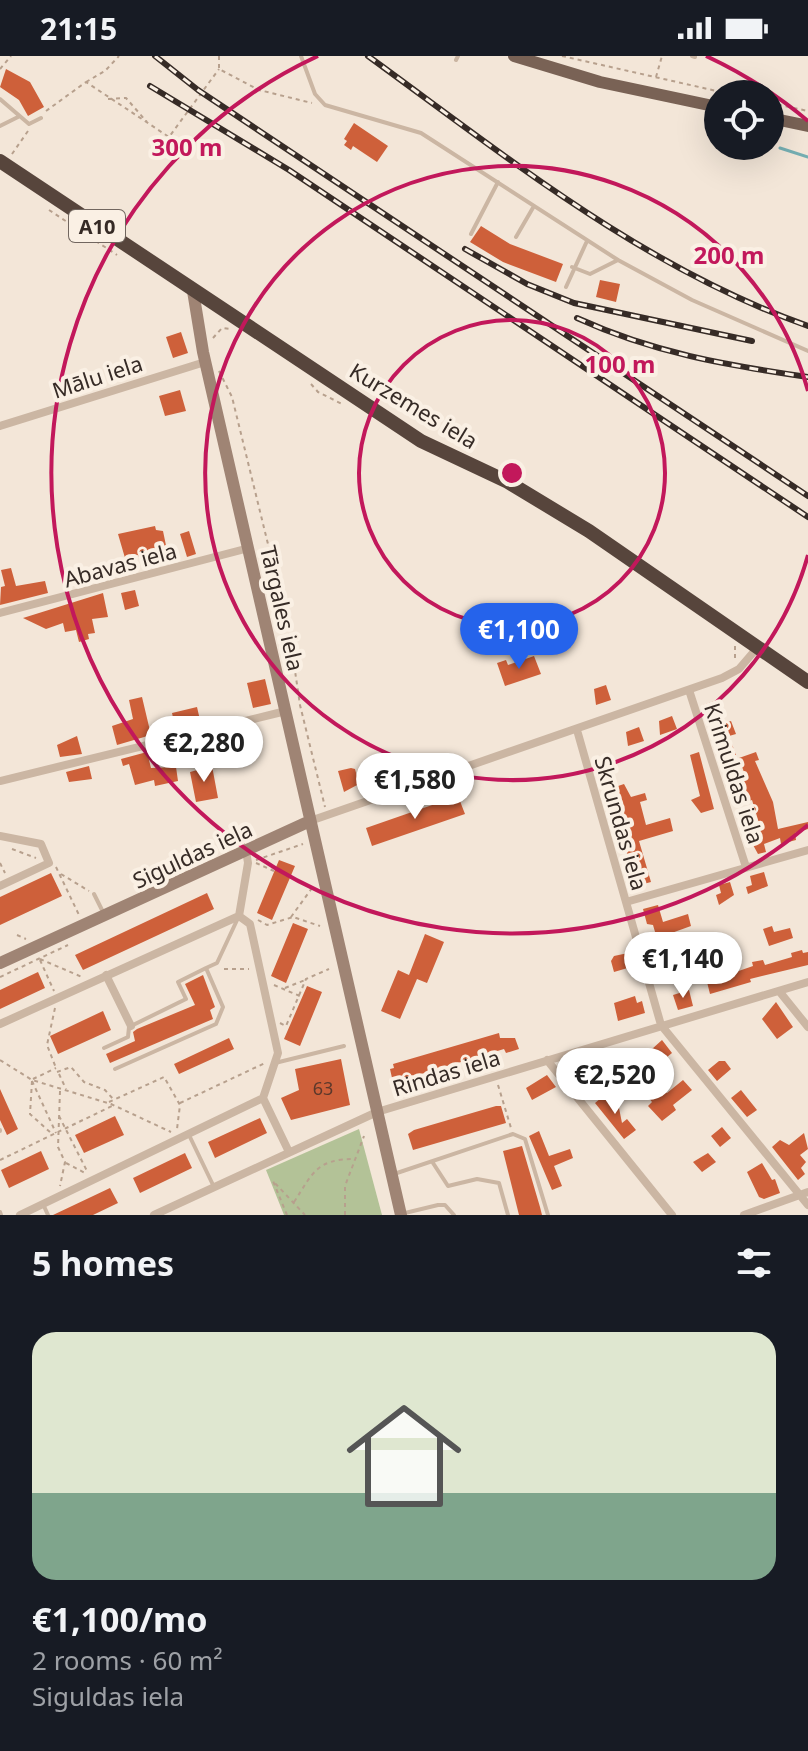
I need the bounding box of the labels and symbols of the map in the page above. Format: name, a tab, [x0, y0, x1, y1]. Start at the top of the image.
text: 300 m	[152, 130, 222, 163]
road number: A10	[69, 210, 125, 242]
text: 200 m	[694, 238, 764, 271]
street label: Mālu iela	[48, 347, 146, 405]
text: 100 m	[585, 347, 655, 380]
street label: Kurzemes iela	[344, 355, 484, 455]
centre of rings	[498, 459, 526, 487]
street label: Abavas iela	[60, 535, 180, 593]
street label: Tārgales iela	[254, 542, 312, 674]
pin: €1,100	[454, 603, 584, 671]
street label: Krimuldas iela	[698, 699, 772, 847]
pin: €2,280	[139, 716, 269, 784]
street label: Skrundas iela	[589, 752, 655, 894]
pin: €1,580	[350, 753, 480, 821]
street label: Siguldas iela	[127, 813, 257, 895]
pin: €1,140	[618, 932, 748, 1000]
street label: Rindas iela	[388, 1041, 504, 1103]
pin: €2,520	[550, 1048, 680, 1116]
house number: 63	[313, 1076, 333, 1100]

